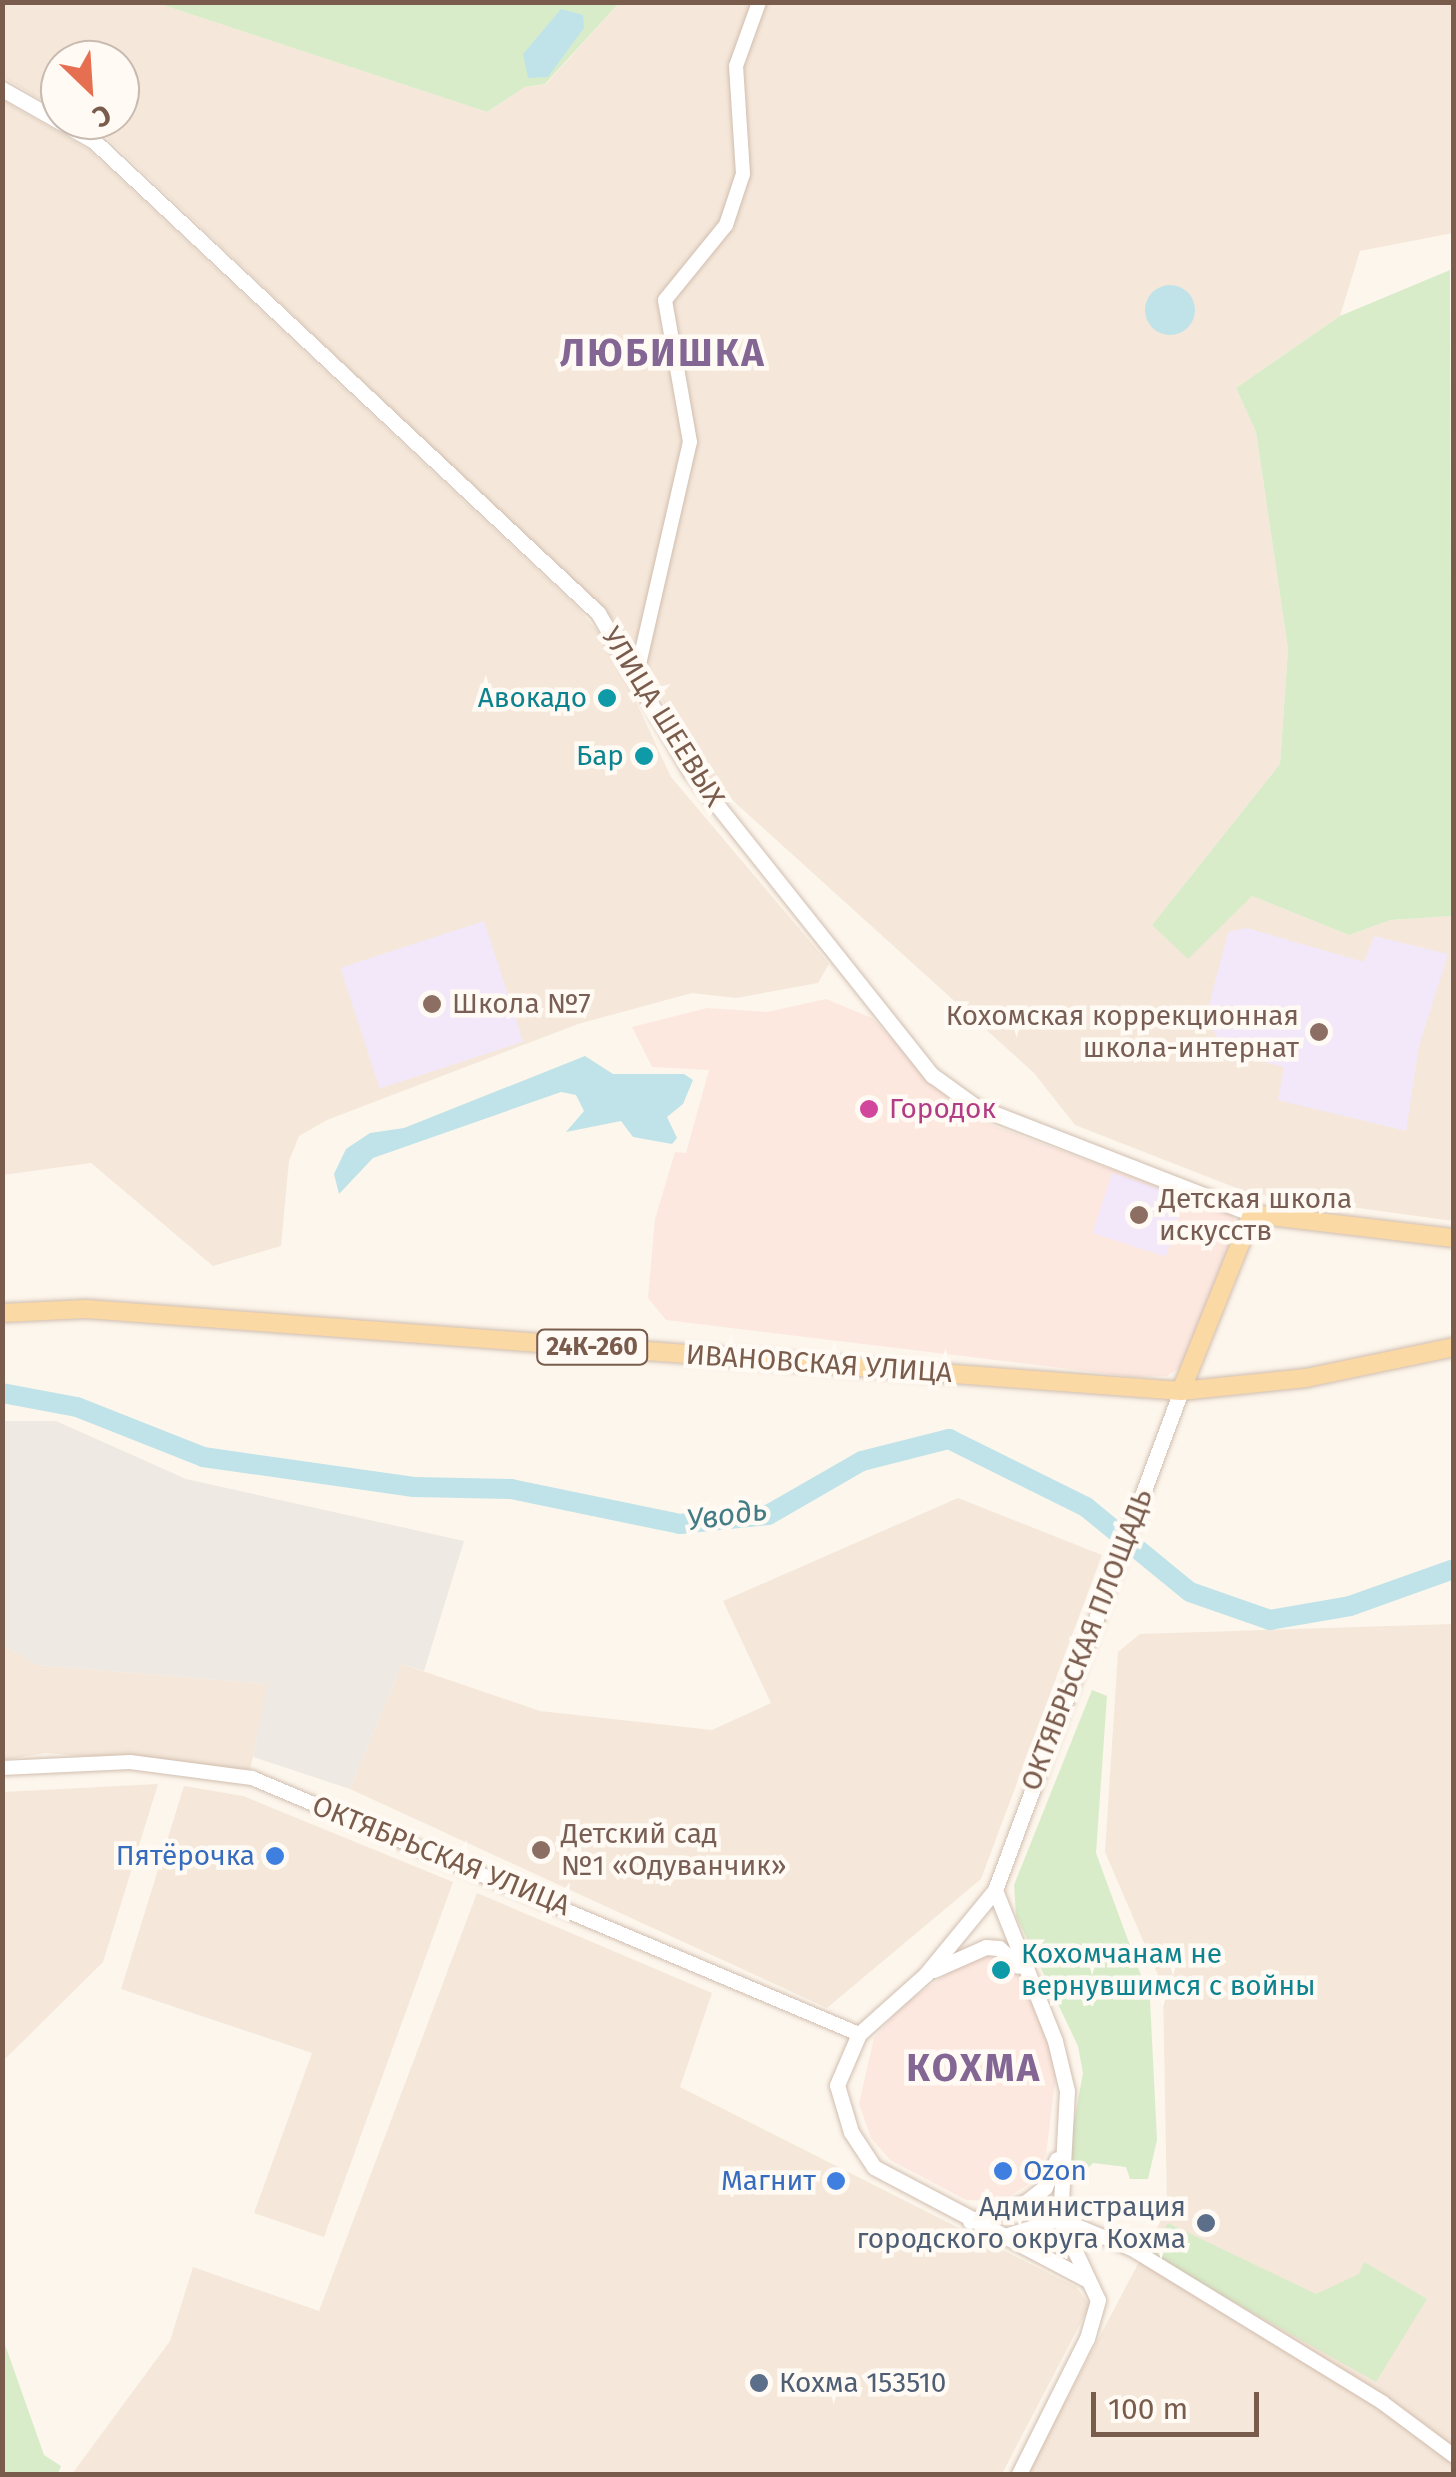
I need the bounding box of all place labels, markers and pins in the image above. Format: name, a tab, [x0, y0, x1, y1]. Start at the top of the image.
place label: Авокадо	[478, 681, 587, 715]
marker: Авокадо	[596, 687, 618, 709]
place label: Бар	[576, 739, 624, 773]
marker: Бар	[633, 745, 655, 767]
place label: Школа №7	[452, 987, 591, 1021]
marker: Школа №7	[421, 993, 443, 1015]
place label: Кохомская коррекционная школа-интернат	[946, 999, 1299, 1065]
marker: Кохомская коррекционная школа-интернат	[1308, 1021, 1330, 1043]
place label: Городок	[889, 1092, 996, 1126]
marker: Городок	[858, 1098, 880, 1120]
place label: Детская школа искусств	[1159, 1182, 1352, 1248]
marker: Детская школа искусств	[1128, 1204, 1150, 1226]
place label: Детский сад №1 «Одуванчик»	[561, 1817, 787, 1883]
place label: Пятёрочка	[116, 1839, 255, 1873]
marker: Детский сад №1 «Одуванчик»	[530, 1839, 552, 1861]
marker: Пятёрочка	[264, 1845, 286, 1867]
place label: Кохомчанам не вернувшимся с войны	[1021, 1937, 1316, 2003]
marker: Кохомчанам не вернувшимся с войны	[990, 1959, 1012, 1981]
place label: Ozon	[1023, 2154, 1087, 2188]
marker: Ozon	[992, 2160, 1014, 2182]
place label: Магнит	[721, 2164, 816, 2198]
marker: Магнит	[825, 2170, 847, 2192]
place label: Администрация городского округа Кохма	[856, 2190, 1186, 2256]
marker: Администрация городского округа Кохма	[1195, 2212, 1217, 2234]
place label: Кохма 153510	[779, 2366, 946, 2400]
marker: Кохма 153510	[748, 2372, 770, 2394]

